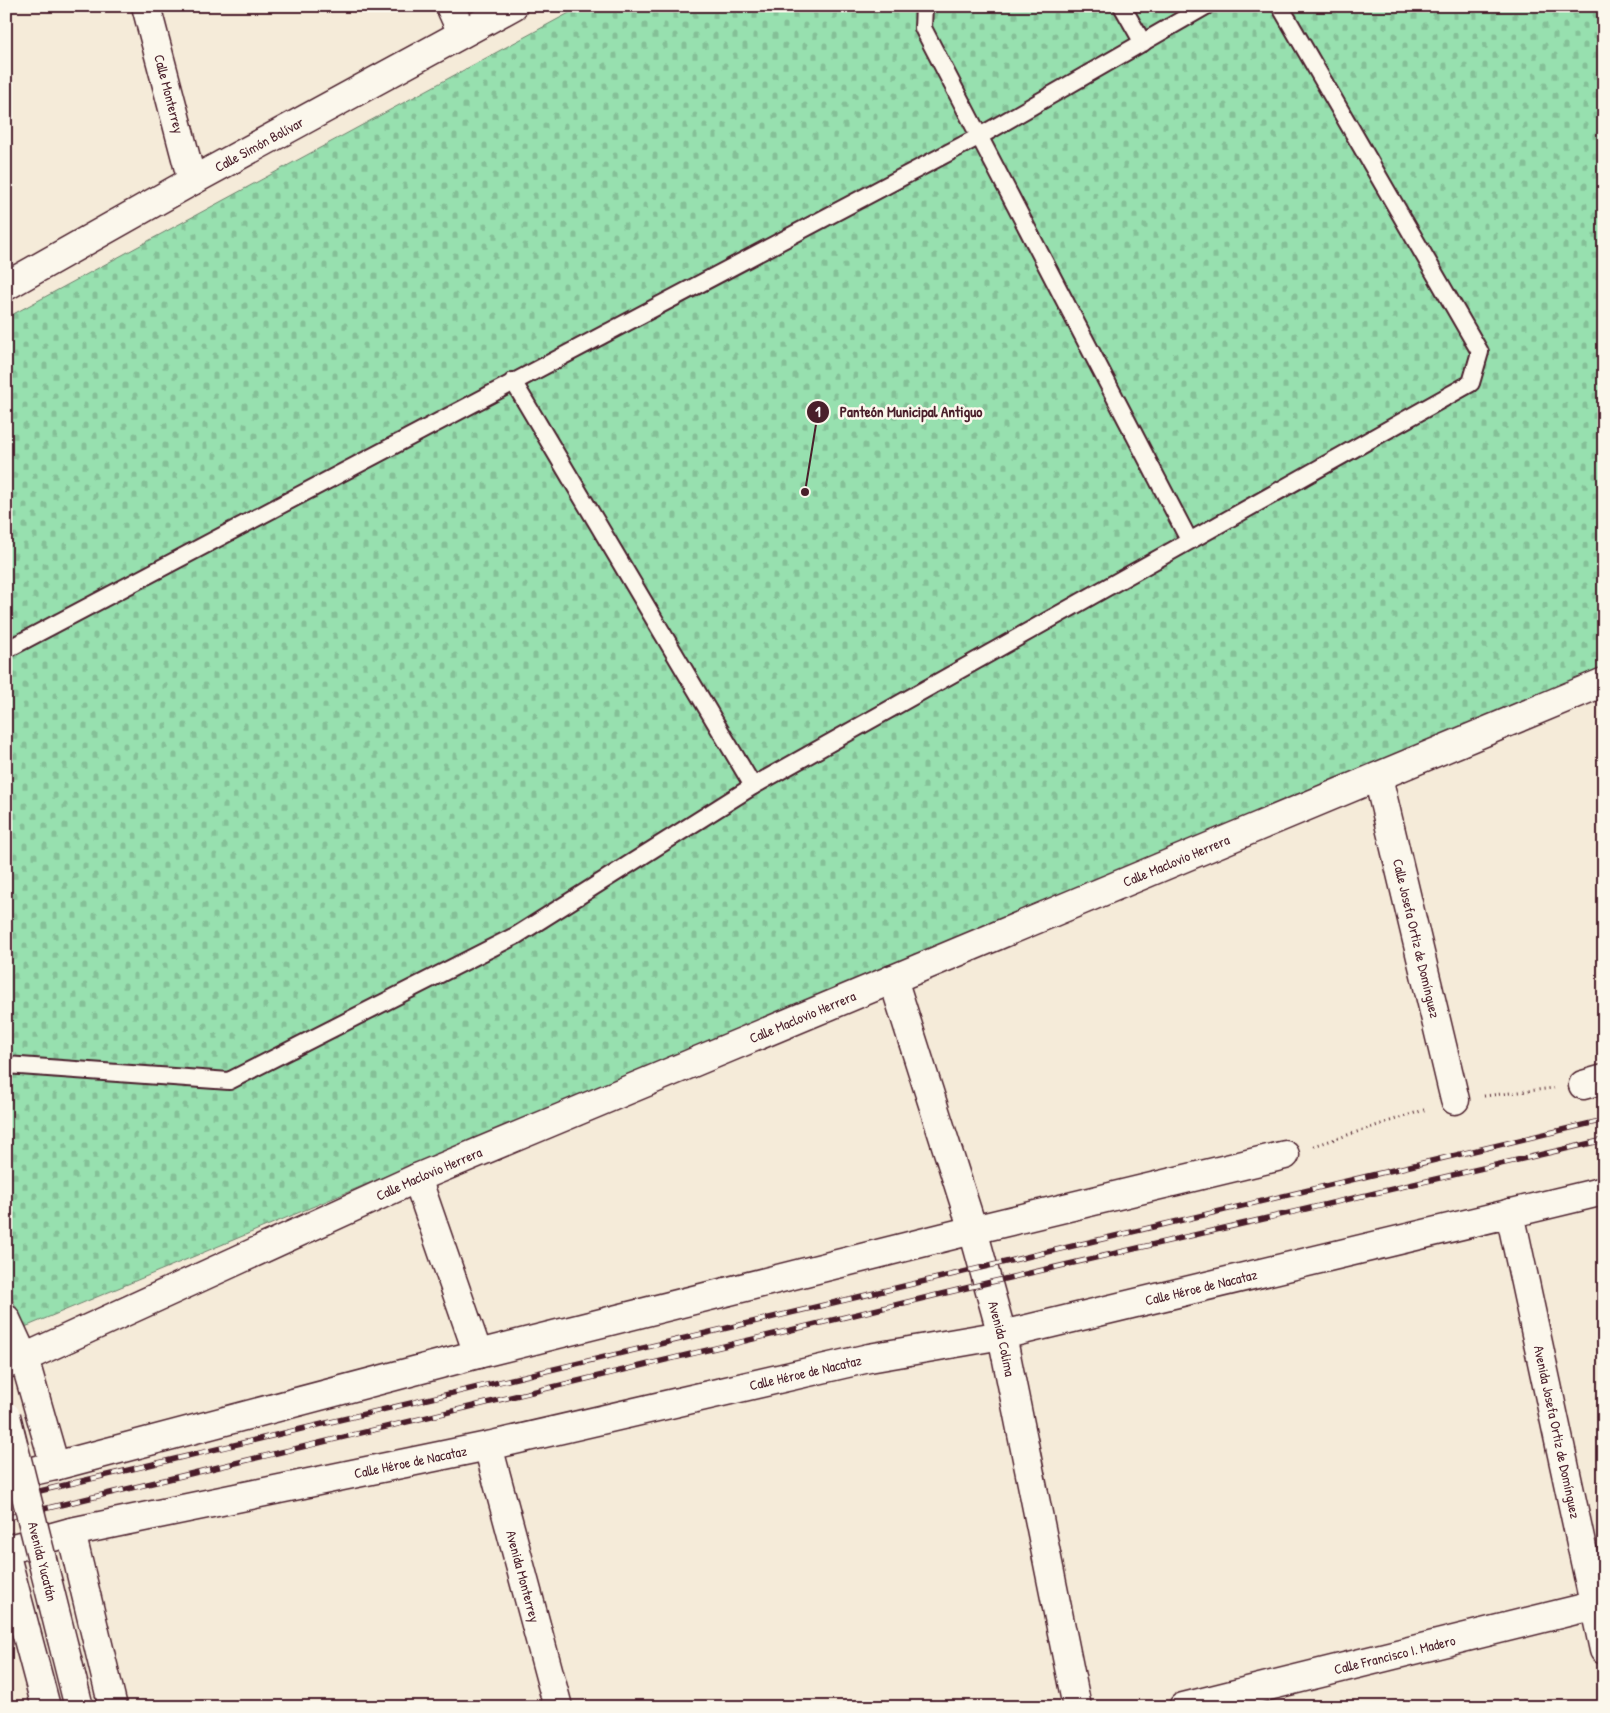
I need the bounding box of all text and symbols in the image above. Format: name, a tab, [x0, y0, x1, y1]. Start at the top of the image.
street label: Calle Monterrey	[150, 52, 189, 136]
street label: Calle Simón Bolívar	[211, 112, 307, 176]
callout: Panteón Municipal Antiguo	[805, 397, 993, 427]
text: 1	[815, 401, 821, 422]
text: Panteón Municipal Antiguo	[840, 401, 982, 423]
street label: Calle Maclovio Herrera	[1120, 829, 1233, 891]
street label: Calle Josefa Ortiz de Domínguez	[1389, 857, 1445, 1020]
street label: Calle Maclovio Herrera	[746, 986, 859, 1047]
street label: Calle Maclovio Herrera	[373, 1142, 485, 1205]
street label: Calle Héroe de Nacataz	[1143, 1264, 1259, 1309]
street label: Avenida Colima	[984, 1299, 1020, 1379]
street label: Avenida Josefa Ortiz de Domínguez	[1530, 1344, 1585, 1520]
street label: Calle Héroe de Nacataz	[747, 1350, 863, 1394]
street label: Calle Héroe de Nacataz	[352, 1441, 468, 1482]
street label: Avenida Yucatán	[24, 1520, 62, 1603]
street label: Avenida Monterrey	[502, 1528, 545, 1625]
street label: Calle Francisco I. Madero	[1332, 1630, 1457, 1678]

